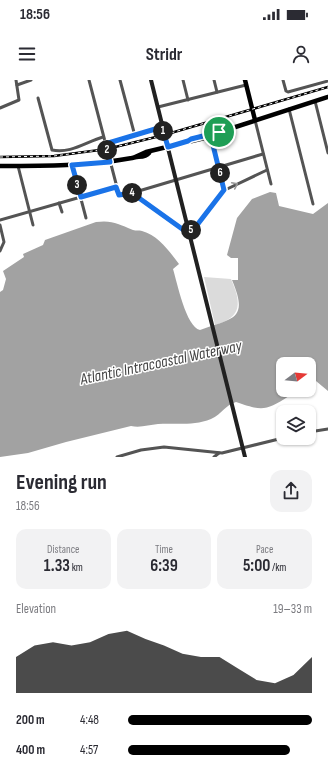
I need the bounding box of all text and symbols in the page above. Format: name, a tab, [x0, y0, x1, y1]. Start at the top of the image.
text: 18:56	[20, 5, 50, 24]
icon: menu	[16, 43, 38, 65]
icon: person	[290, 43, 312, 65]
text: Stridr	[146, 44, 182, 65]
pin	[202, 115, 236, 149]
pin: 1	[153, 121, 173, 141]
icon: arrive	[208, 121, 230, 143]
text: 1	[161, 124, 165, 137]
pin: 2	[97, 140, 117, 160]
text: 2	[105, 143, 109, 156]
pin: 6	[210, 163, 230, 183]
text: 6	[217, 166, 223, 179]
pin: 3	[67, 175, 87, 195]
text: 3	[75, 178, 79, 191]
one-way arrow	[231, 182, 239, 190]
pin: 4	[122, 183, 142, 203]
text: 4	[129, 186, 135, 199]
pin: 5	[181, 220, 201, 240]
text: 5	[189, 223, 193, 236]
water label: Atlantic Intracoastal Waterway	[78, 336, 244, 390]
north arrow	[276, 357, 316, 397]
map controls	[276, 357, 316, 445]
button: layers	[276, 405, 316, 445]
text: Evening run	[16, 469, 107, 496]
button: share	[270, 470, 312, 512]
text: 18:56	[16, 498, 40, 514]
text: Distance	[47, 543, 80, 556]
text: Time	[155, 543, 173, 556]
text: Pace	[256, 543, 273, 556]
text: 1.33	[44, 556, 70, 576]
text: 6:39	[150, 556, 178, 576]
text: 5:00	[243, 556, 270, 576]
text: km	[70, 561, 83, 574]
text: /km	[270, 561, 286, 574]
text: Elevation	[16, 601, 56, 617]
text: 19–33 m	[273, 601, 312, 617]
text: 200 m	[16, 712, 45, 728]
text: 4:48	[80, 712, 99, 728]
text: 400 m	[16, 742, 45, 758]
text: 4:57	[80, 742, 98, 758]

